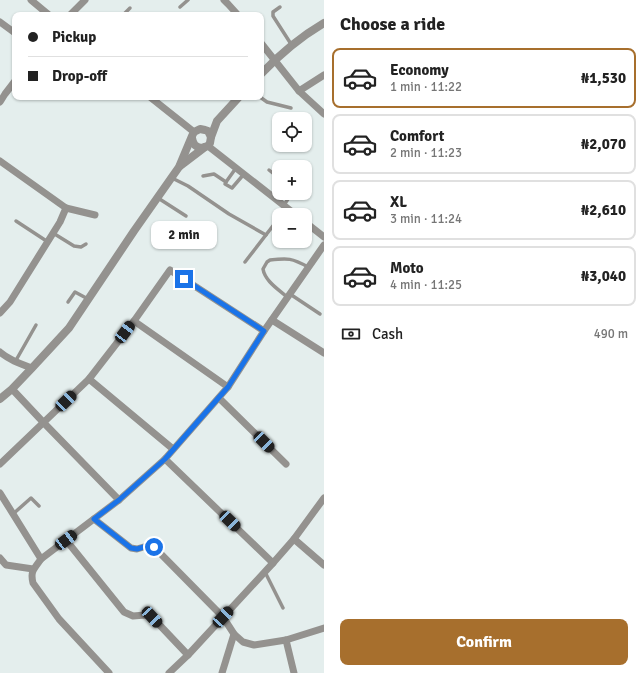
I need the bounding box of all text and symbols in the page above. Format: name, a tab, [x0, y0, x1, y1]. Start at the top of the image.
text: Choose a ride	[340, 13, 445, 35]
text: Pickup	[52, 28, 96, 46]
icon: car	[342, 60, 378, 96]
text: Economy	[390, 61, 449, 79]
text: Drop-off	[52, 67, 107, 85]
text: ₦1,530	[581, 69, 626, 87]
text: 1 min · 11:22	[390, 79, 462, 95]
map controls	[272, 112, 312, 248]
button: locate	[272, 112, 312, 152]
icon: car	[342, 126, 378, 162]
text: Comfort	[390, 127, 444, 145]
text: ₦2,070	[581, 135, 626, 153]
text: 2 min · 11:23	[390, 145, 462, 161]
button: +	[272, 160, 312, 200]
icon: car	[342, 192, 378, 228]
text: XL	[390, 193, 407, 211]
text: ₦2,610	[581, 201, 626, 219]
button: −	[272, 208, 312, 248]
text: 3 min · 11:24	[390, 211, 462, 227]
callout: 2 min	[151, 221, 217, 249]
text: 2 min	[168, 227, 200, 243]
icon: car	[342, 258, 378, 294]
text: Moto	[390, 259, 424, 277]
text: ₦3,040	[581, 267, 626, 285]
route end	[175, 270, 193, 288]
text: 4 min · 11:25	[390, 277, 462, 293]
car	[113, 319, 137, 345]
icon: cash	[340, 323, 362, 345]
text: Cash	[372, 325, 403, 343]
text: 490 m	[594, 326, 628, 342]
car	[53, 388, 79, 414]
car	[251, 429, 277, 455]
car	[217, 508, 243, 534]
car	[53, 528, 79, 552]
route start	[145, 538, 163, 556]
car	[139, 604, 165, 630]
car	[210, 604, 236, 630]
button: Confirm	[340, 619, 628, 665]

